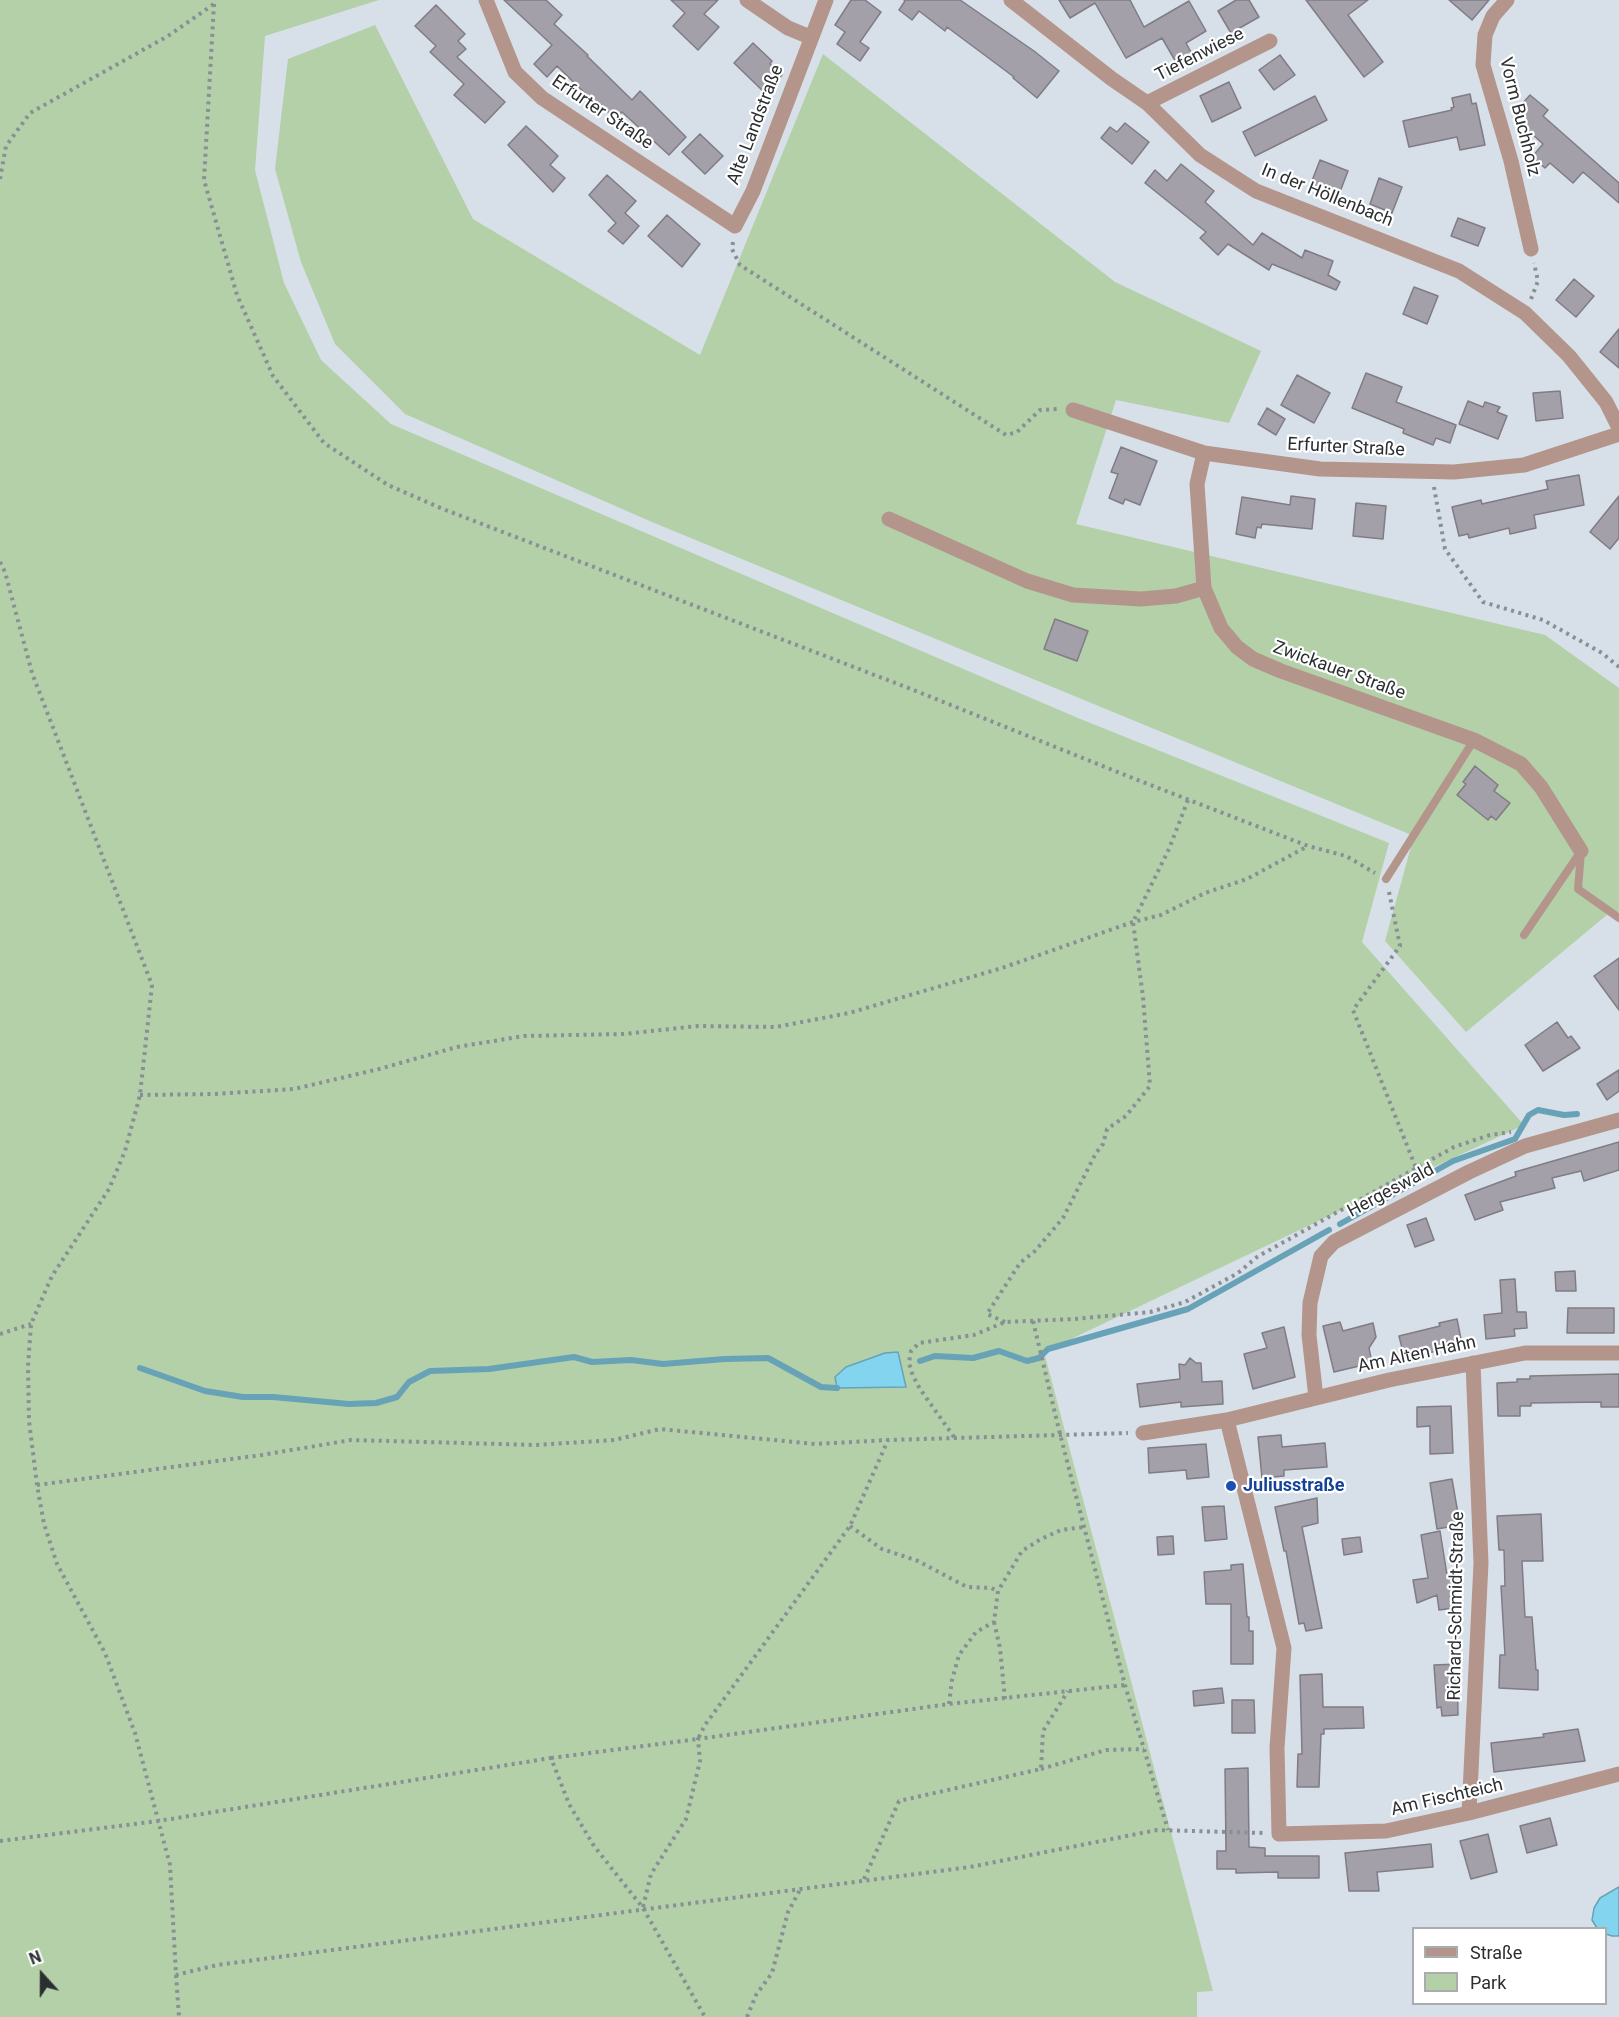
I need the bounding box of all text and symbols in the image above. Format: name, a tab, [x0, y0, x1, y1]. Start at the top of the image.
street label: Tiefenwiese	[1152, 23, 1248, 87]
street label: Vorm Buchholz	[1494, 55, 1544, 179]
street label: Alte Landstraße	[723, 62, 789, 188]
street label: Erfurter Straße	[547, 71, 657, 155]
street label: In der Höllenbach	[1258, 160, 1396, 232]
street label: Erfurter Straße	[1287, 434, 1405, 462]
street label: Zwickauer Straße	[1270, 637, 1408, 705]
street label: Hergeswald	[1344, 1159, 1438, 1223]
street label: Am Alten Hahn	[1356, 1332, 1478, 1378]
place label: Juliusstraße	[1243, 1475, 1344, 1497]
marker: Juliusstraße	[1224, 1479, 1238, 1493]
street label: Richard-Schmidt-Straße	[1445, 1511, 1469, 1701]
street label: Am Fischteich	[1389, 1775, 1505, 1821]
legend	[1412, 1927, 1607, 2005]
text: Straße	[1470, 1942, 1522, 1963]
north arrow	[12, 1945, 72, 2005]
text: N	[27, 1947, 44, 1969]
text: Park	[1470, 1972, 1506, 1993]

